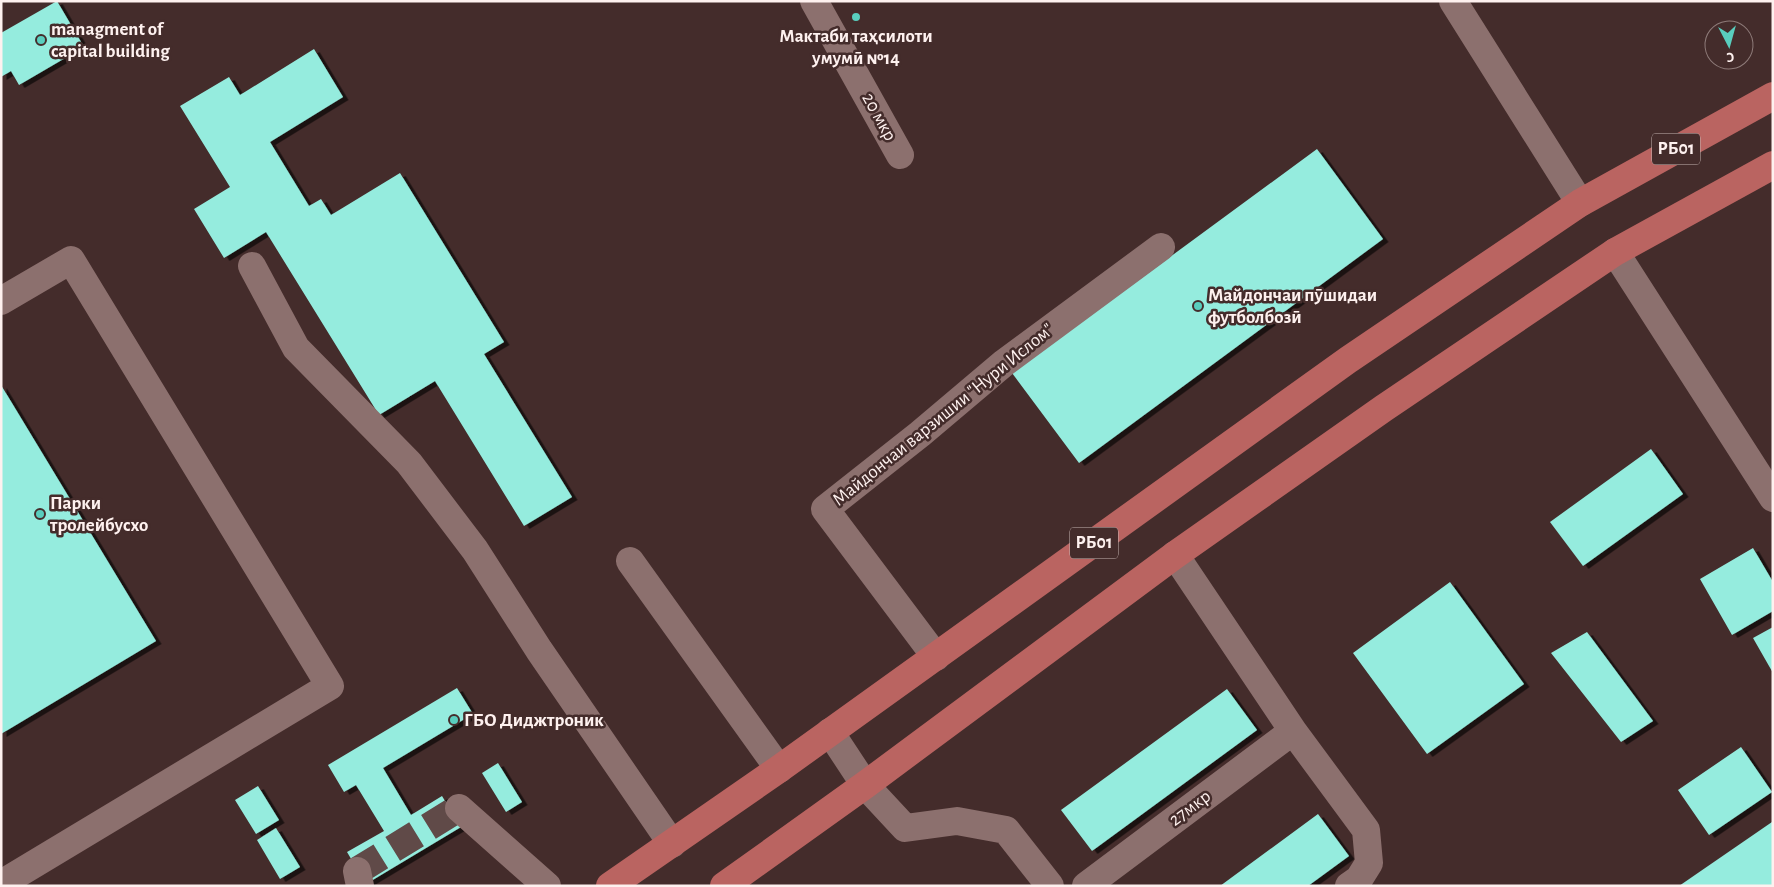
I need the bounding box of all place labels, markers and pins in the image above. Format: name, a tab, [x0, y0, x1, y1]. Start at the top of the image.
marker: Мактаби таҳсилоти умумӣ №14	[850, 11, 862, 23]
place label: managment of capital building	[51, 20, 170, 61]
place label: Мактаби таҳсилоти умумӣ №14	[779, 27, 933, 68]
marker: managment of capital building	[35, 34, 47, 46]
place label: Майдончаи пӯшидаи футболбозӣ	[1208, 286, 1377, 327]
marker: Майдончаи пӯшидаи футболбозӣ	[1192, 300, 1204, 312]
place label: Парки тролейбусхо	[49, 494, 148, 535]
marker: Парки тролейбусхо	[34, 508, 46, 520]
place label: ГБО Диджтроник	[464, 711, 604, 730]
marker: ГБО Диджтроник	[448, 714, 460, 726]

